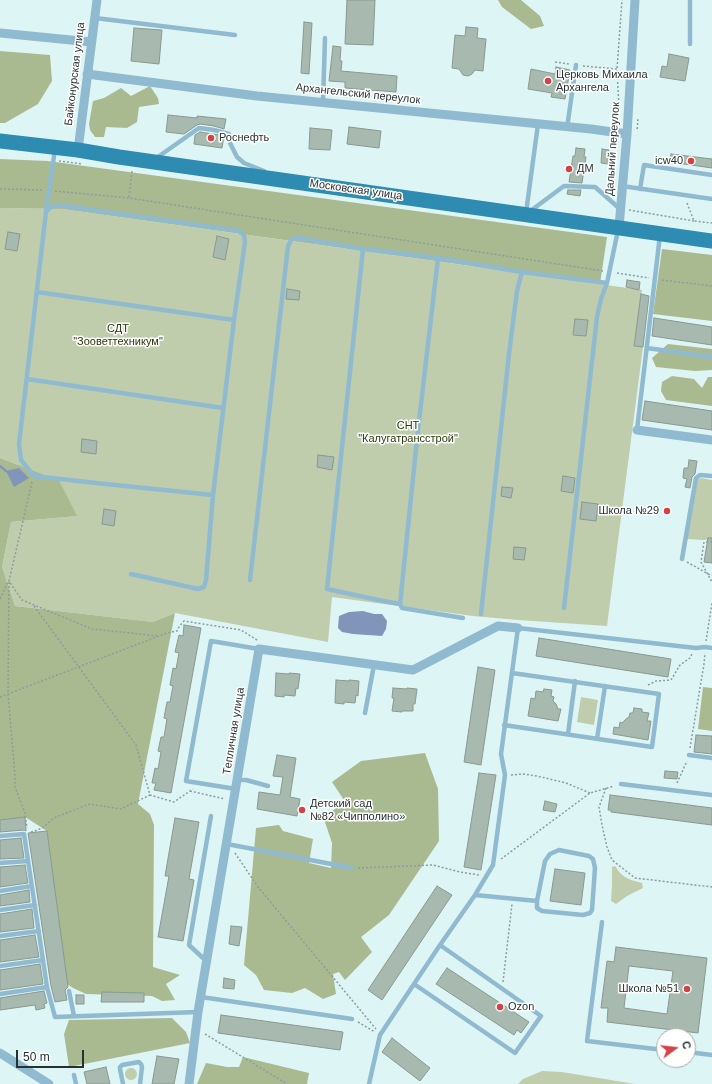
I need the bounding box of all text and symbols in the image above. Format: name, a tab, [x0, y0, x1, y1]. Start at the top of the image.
street label: Байконурская улица	[62, 22, 88, 126]
place label: Церковь Михаила Архангела	[556, 68, 648, 94]
marker: Церковь Михаила Архангела	[543, 76, 553, 86]
street label: Архангельский переулок	[295, 81, 421, 107]
street label: Дальний переулок	[603, 102, 623, 196]
place label: Роснефть	[219, 131, 269, 145]
marker: Роснефть	[206, 133, 216, 143]
place label: icw40	[655, 154, 683, 168]
marker: icw40	[686, 156, 696, 166]
place label: ДМ	[577, 162, 594, 176]
marker: ДМ	[564, 164, 574, 174]
street label: Московская улица	[309, 177, 403, 203]
park label: СДТ "Зооветтехникум"	[73, 322, 163, 348]
park label: СНТ "Калугатрансстрой"	[358, 419, 458, 445]
place label: Школа №29	[598, 504, 659, 518]
marker: Школа №29	[662, 506, 672, 516]
street label: Тепличная улица	[221, 687, 247, 775]
place label: Детский сад №82 «Чипполино»	[310, 797, 405, 823]
marker: Детский сад №82 «Чипполино»	[297, 805, 307, 815]
place label: Школа №51	[618, 982, 679, 996]
marker: Школа №51	[682, 984, 692, 994]
place label: Ozon	[508, 1000, 534, 1014]
marker: Ozon	[495, 1002, 505, 1012]
north arrow	[656, 1028, 696, 1068]
text: С	[680, 1040, 693, 1051]
scale bar	[18, 1042, 86, 1068]
text: 50 m	[23, 1050, 50, 1064]

